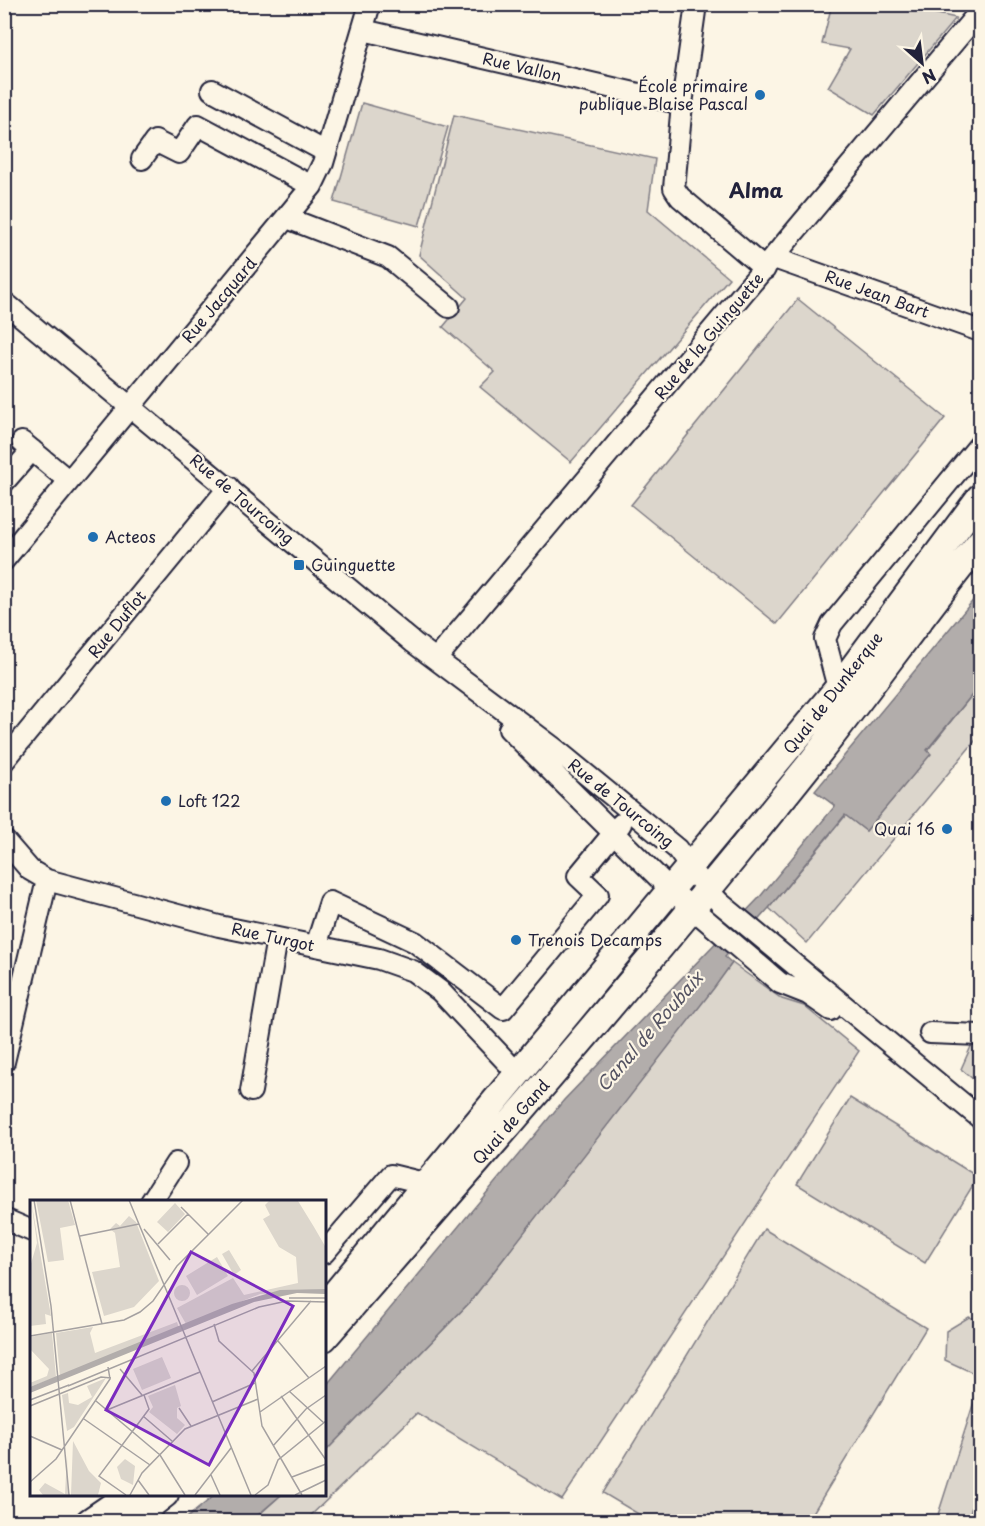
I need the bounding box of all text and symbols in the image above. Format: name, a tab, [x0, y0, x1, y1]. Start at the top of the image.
north arrow	[892, 33, 952, 93]
street label: Rue Vallon	[480, 45, 564, 87]
text: N	[918, 64, 941, 91]
place label: École primaire publique Blaise Pascal	[579, 73, 748, 115]
marker: École primaire publique Blaise Pascal	[753, 88, 767, 102]
district label: Alma	[729, 175, 783, 205]
street label: Rue Jacquard	[175, 251, 262, 348]
street label: Rue Jean Bart	[822, 263, 933, 323]
street label: Rue de la Guinguette	[648, 267, 769, 404]
street label: Rue de Tourcoing	[185, 447, 300, 549]
place label: Acteos	[105, 524, 156, 548]
marker: Acteos	[86, 530, 100, 544]
place label: Guinguette	[311, 552, 396, 576]
marker: Guinguette	[292, 558, 306, 572]
street label: Rue Duflot	[81, 584, 151, 662]
street label: Quai de Dunkerque	[777, 626, 888, 759]
street label: Rue de Tourcoing	[564, 752, 680, 852]
place label: Loft 122	[178, 788, 241, 812]
marker: Loft 122	[159, 794, 173, 808]
place label: Quai 16	[874, 816, 935, 840]
marker: Quai 16	[940, 822, 954, 836]
street label: Rue Turgot	[229, 916, 317, 957]
place label: Trenois Decamps	[528, 927, 662, 951]
marker: Trenois Decamps	[509, 933, 523, 947]
water label: Canal de Roubaix	[589, 963, 710, 1097]
street label: Quai de Gand	[466, 1073, 554, 1169]
inset map	[30, 1200, 326, 1496]

